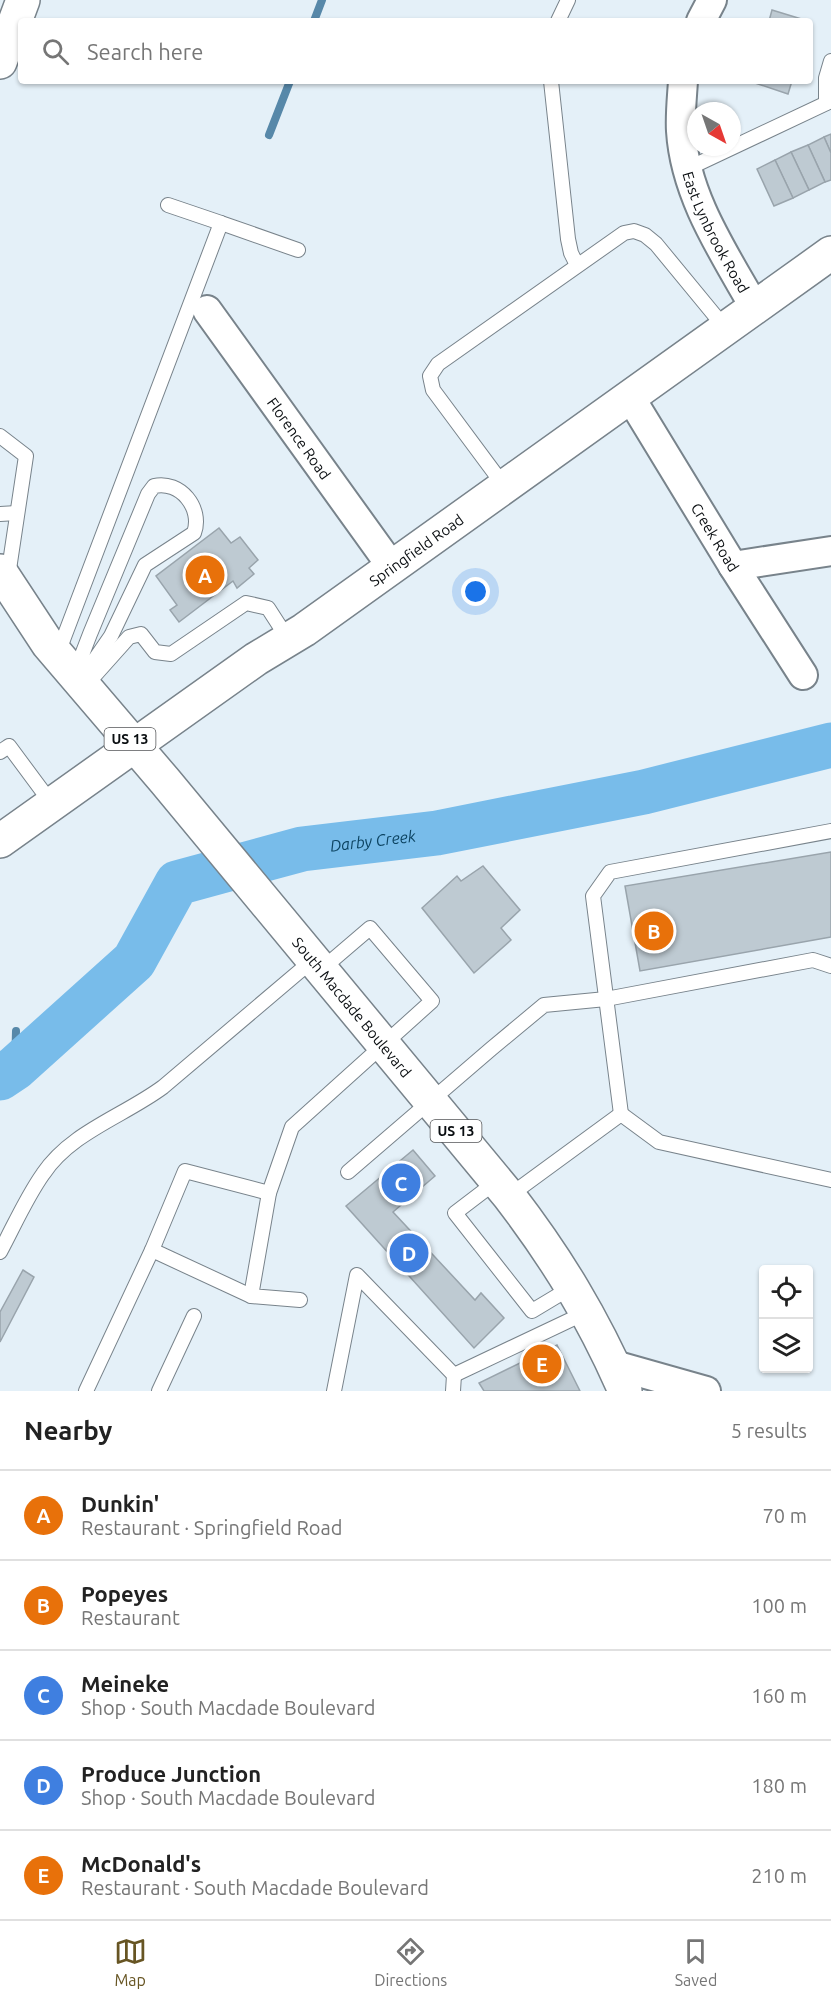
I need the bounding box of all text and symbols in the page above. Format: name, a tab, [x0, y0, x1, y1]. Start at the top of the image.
search box	[18, 18, 813, 84]
icon: search	[39, 35, 72, 68]
text: Search here	[87, 39, 203, 64]
north arrow	[687, 102, 741, 156]
street label: East Lynbrook Road	[680, 169, 753, 296]
street label: Florence Road	[264, 394, 334, 482]
street label: Creek Road	[688, 500, 743, 574]
street label: Springfield Road	[366, 510, 466, 589]
pin: A	[186, 552, 224, 598]
your location	[461, 577, 490, 606]
road number: US 13	[104, 728, 156, 750]
water label: Darby Creek	[329, 826, 418, 855]
pin: B	[634, 908, 674, 954]
street label: South Macdade Boulevard	[289, 934, 415, 1080]
road number: US 13	[430, 1120, 482, 1142]
pin: C	[382, 1160, 420, 1206]
pin: D	[390, 1230, 428, 1276]
map controls	[759, 1265, 813, 1373]
button: locate	[759, 1265, 813, 1319]
button: layers	[759, 1319, 813, 1373]
pin: E	[522, 1342, 562, 1386]
text: Nearby	[24, 1416, 112, 1445]
text: 5 results	[731, 1419, 807, 1442]
text: Dunkin'	[81, 1491, 159, 1516]
text: A	[36, 1504, 51, 1527]
text: 70 m	[763, 1504, 807, 1527]
text: Restaurant · Springfield Road	[81, 1516, 343, 1539]
text: Popeyes	[81, 1581, 168, 1606]
text: B	[37, 1594, 50, 1617]
text: 100 m	[751, 1594, 807, 1617]
text: Restaurant	[81, 1606, 180, 1629]
text: Meineke	[81, 1671, 169, 1696]
text: C	[37, 1684, 50, 1707]
text: 160 m	[751, 1684, 807, 1707]
text: Shop · South Macdade Boulevard	[81, 1696, 375, 1719]
text: Produce Junction	[81, 1761, 261, 1786]
text: D	[36, 1774, 51, 1797]
text: 180 m	[751, 1774, 807, 1797]
text: Shop · South Macdade Boulevard	[81, 1786, 375, 1809]
text: McDonald's	[81, 1851, 201, 1876]
text: E	[38, 1864, 49, 1887]
text: 210 m	[751, 1864, 807, 1887]
text: Restaurant · South Macdade Boulevard	[81, 1876, 429, 1899]
tab: Map	[114, 1935, 147, 1989]
tab: Directions	[374, 1935, 447, 1989]
tab: Saved	[675, 1935, 717, 1989]

